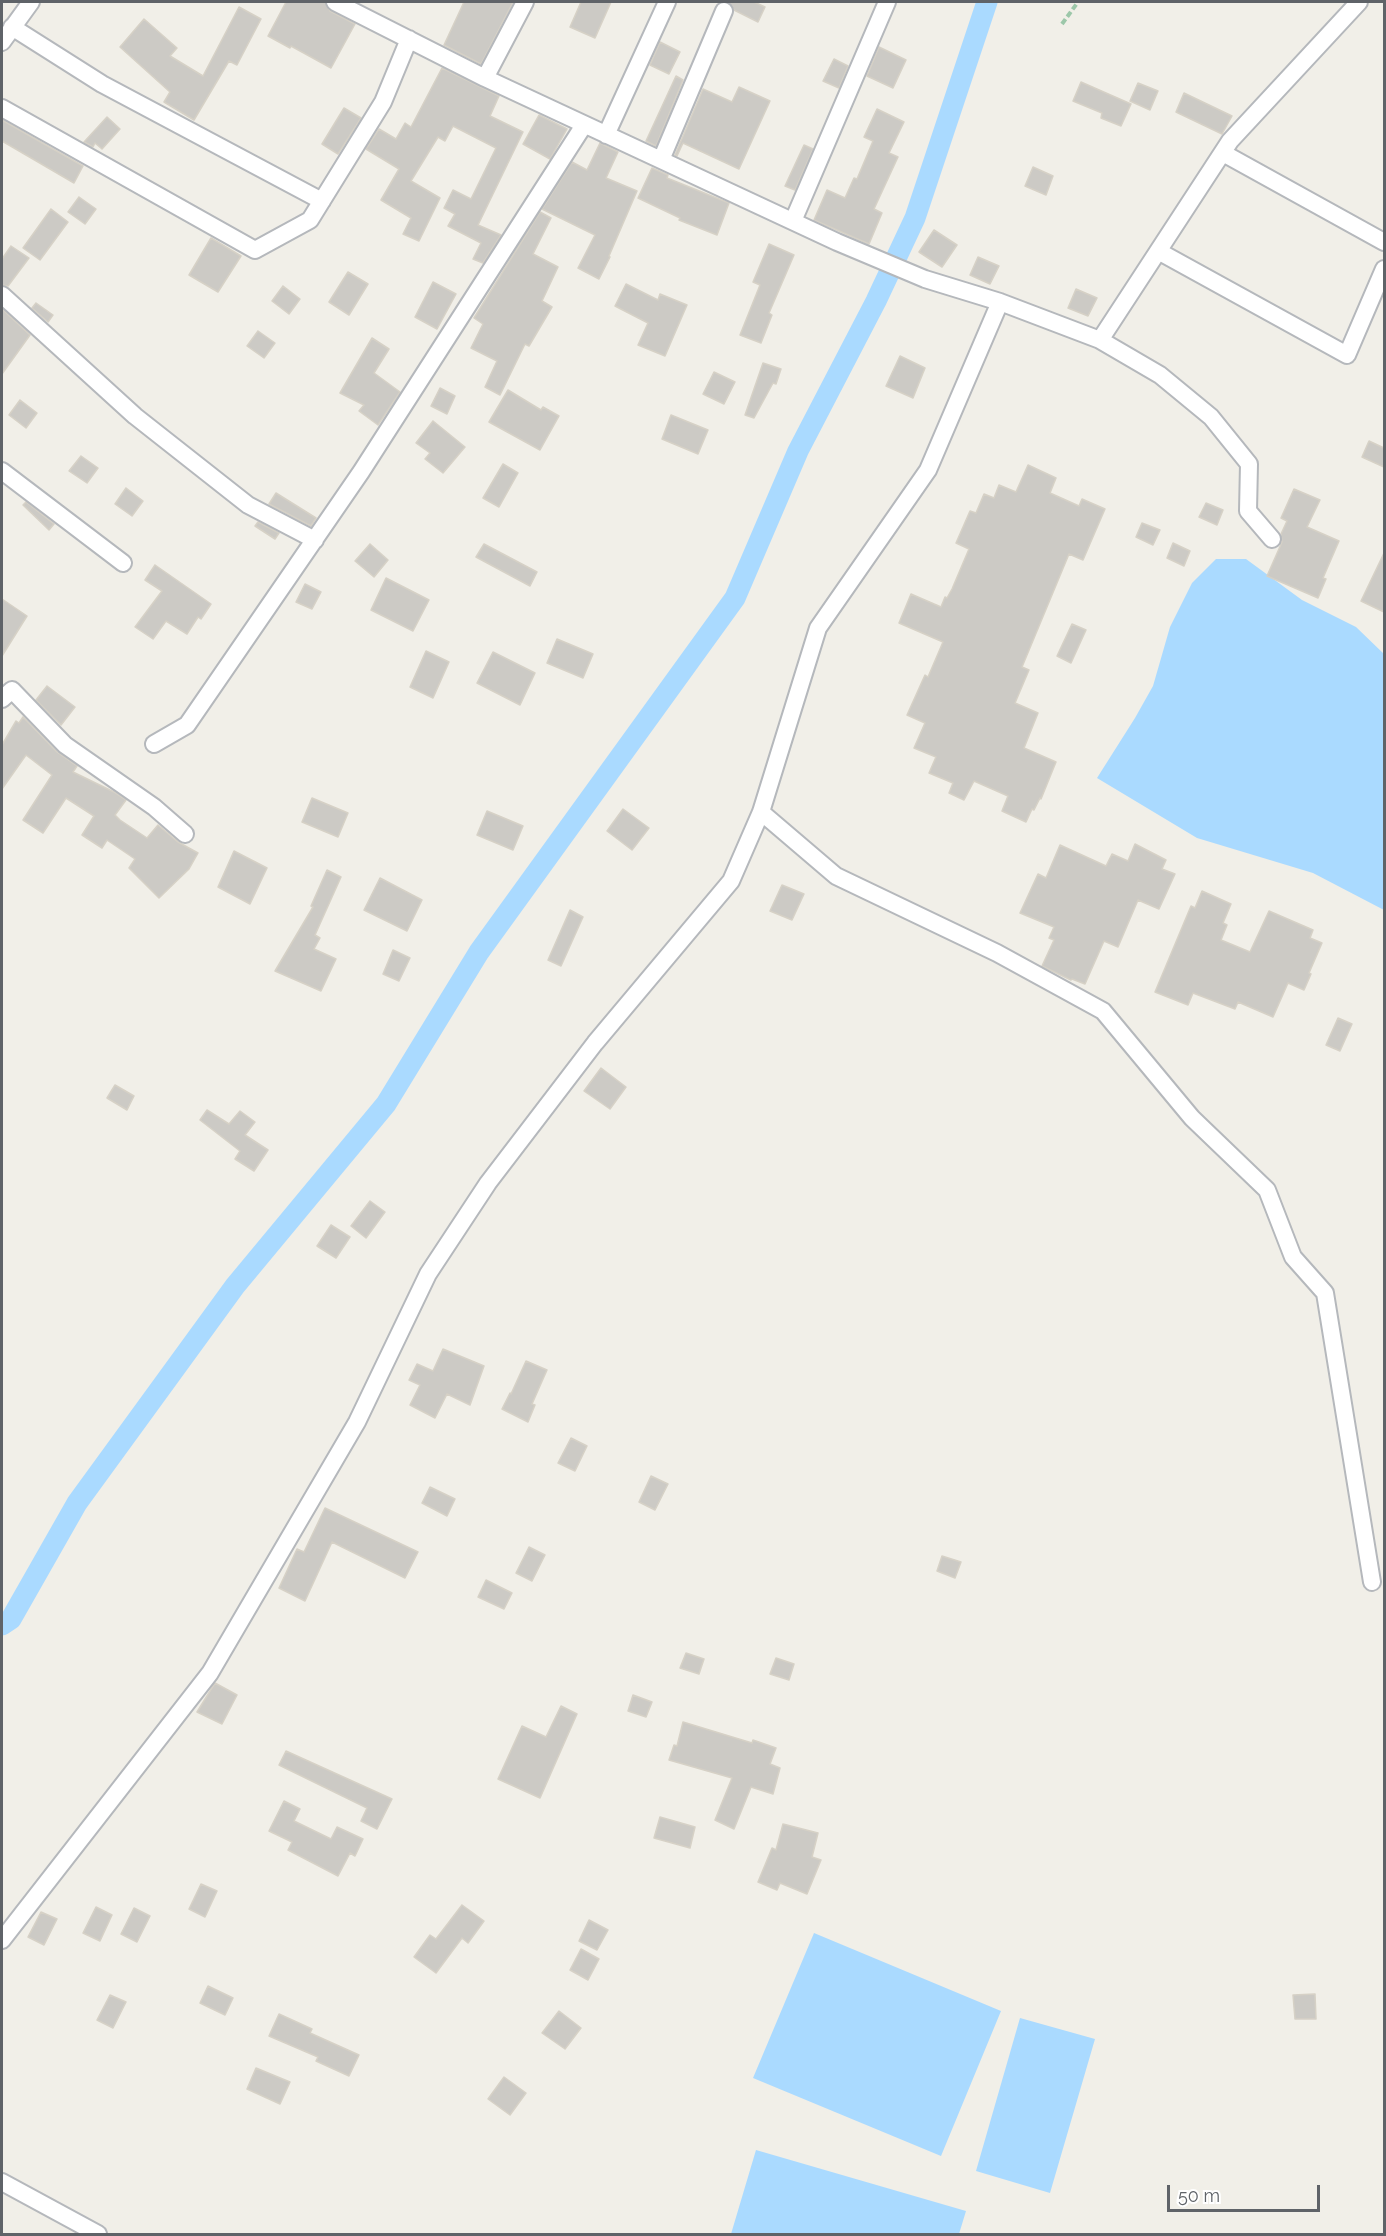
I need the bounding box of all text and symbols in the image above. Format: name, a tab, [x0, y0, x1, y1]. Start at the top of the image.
scale bar	[1170, 2173, 1323, 2211]
text: 50 m	[1178, 2185, 1220, 2206]

